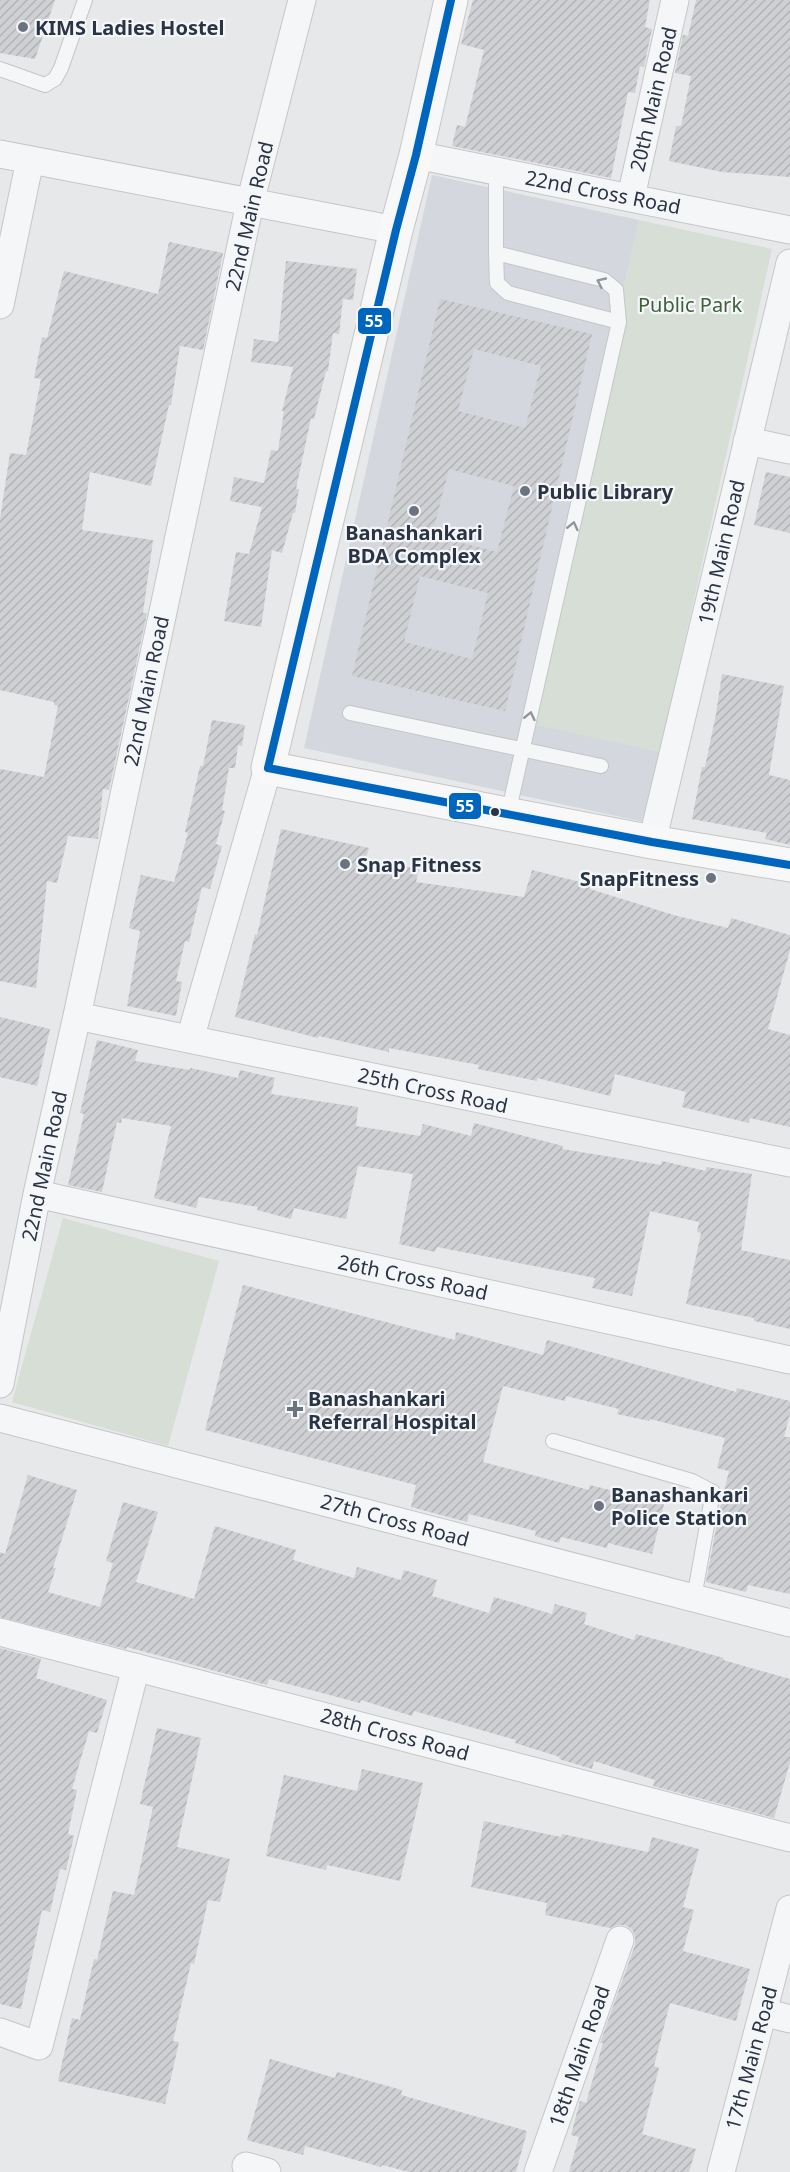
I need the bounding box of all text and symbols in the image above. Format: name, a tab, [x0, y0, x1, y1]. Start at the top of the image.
place label: KIMS Ladies Hostel	[35, 14, 225, 41]
marker: KIMS Ladies Hostel	[16, 20, 30, 34]
street label: 20th Main Road	[623, 24, 683, 174]
street label: 22nd Main Road	[219, 138, 279, 294]
street label: 22nd Cross Road	[523, 164, 683, 220]
one-way arrow	[596, 277, 607, 289]
park label: Public Park	[638, 291, 742, 318]
line badge: 55	[357, 307, 392, 335]
text: 55	[365, 310, 383, 332]
street label: 19th Main Road	[691, 477, 751, 627]
place label: Public Library	[537, 478, 674, 505]
marker: Public Library	[518, 484, 532, 498]
marker: Banashankari BDA Complex	[407, 504, 421, 518]
place label: Banashankari BDA Complex	[345, 519, 483, 569]
one-way arrow	[566, 521, 579, 531]
street label: 22nd Main Road	[117, 613, 175, 769]
one-way arrow	[523, 711, 536, 721]
line badge: 55	[448, 792, 482, 820]
text: 55	[456, 795, 474, 817]
unlabelled marker	[489, 806, 501, 818]
place label: Snap Fitness	[357, 851, 482, 878]
marker: Snap Fitness	[338, 857, 352, 871]
place label: SnapFitness	[580, 865, 699, 892]
marker: SnapFitness	[704, 871, 718, 885]
street label: 25th Cross Road	[356, 1061, 510, 1119]
street label: 22nd Main Road	[15, 1088, 73, 1244]
street label: 26th Cross Road	[336, 1248, 490, 1306]
place label: Banashankari Referral Hospital	[308, 1385, 476, 1435]
marker: Banashankari Referral Hospital	[286, 1400, 304, 1418]
place label: Banashankari Police Station	[611, 1481, 749, 1531]
street label: 27th Cross Road	[318, 1487, 472, 1553]
marker: Banashankari Police Station	[592, 1499, 606, 1513]
street label: 28th Cross Road	[318, 1701, 472, 1767]
street label: 18th Main Road	[542, 1982, 616, 2130]
street label: 17th Main Road	[719, 1983, 783, 2133]

